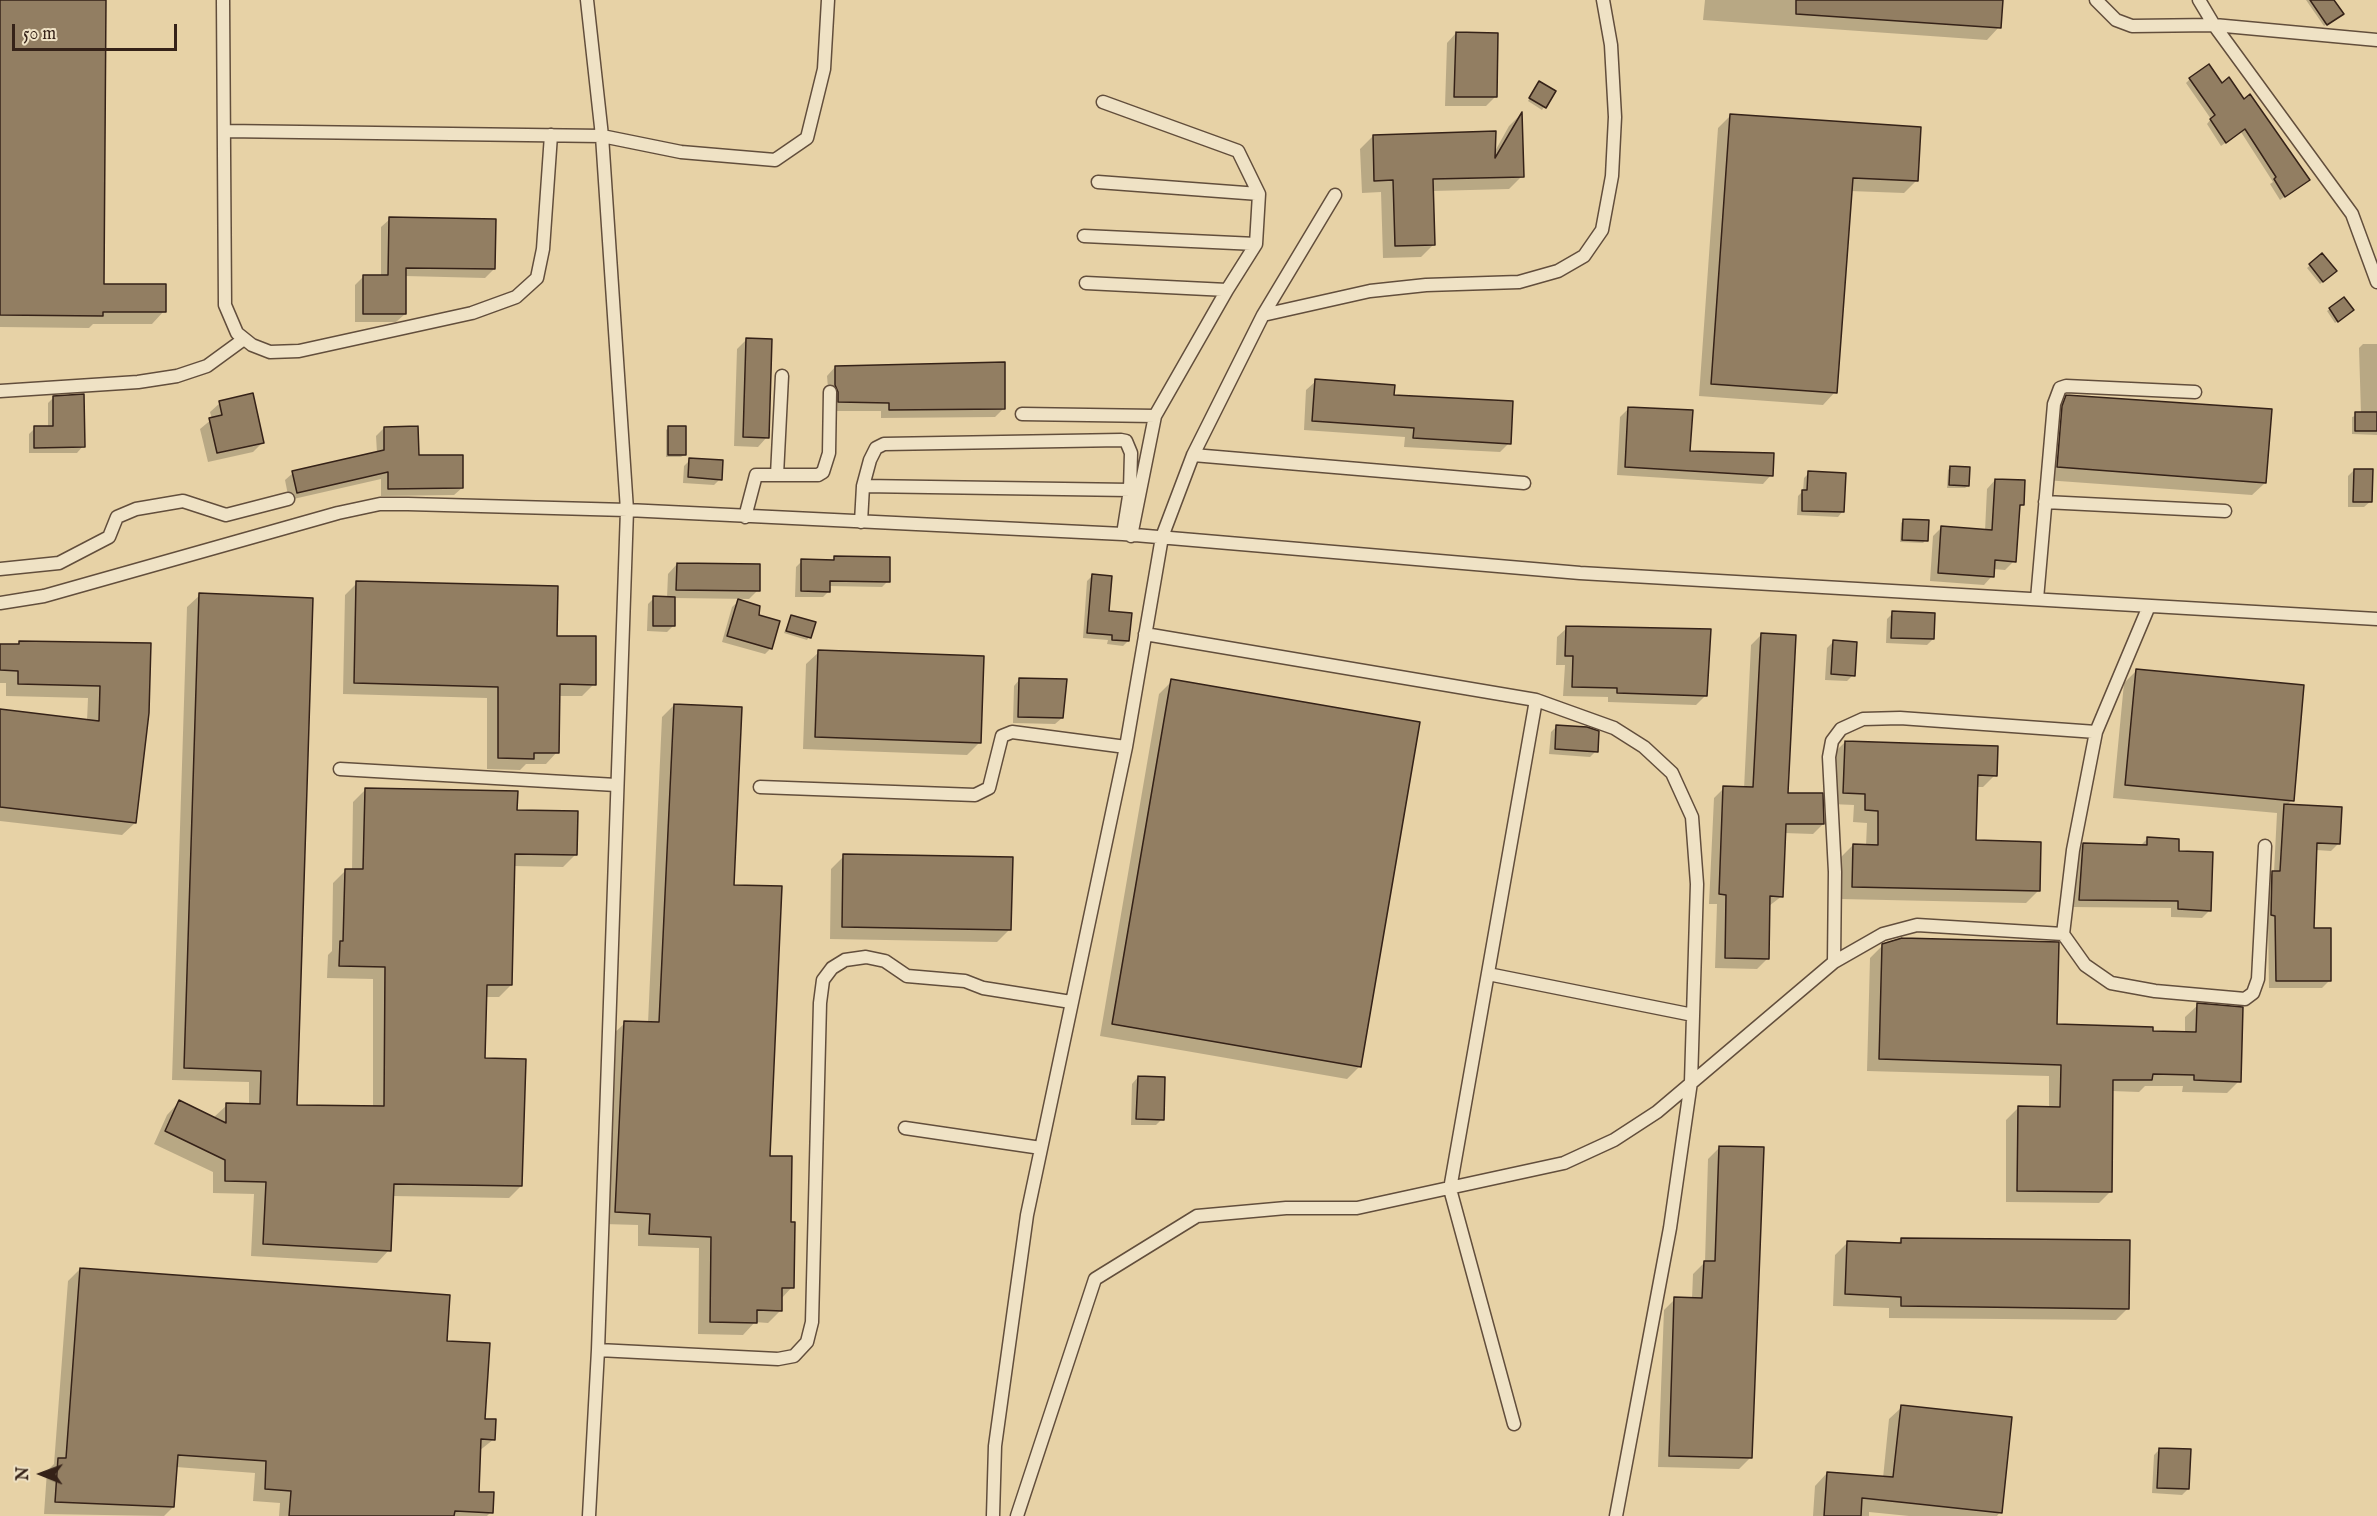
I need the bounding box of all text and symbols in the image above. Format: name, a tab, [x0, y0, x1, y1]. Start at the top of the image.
scale bar	[15, 12, 180, 50]
text: 50 m	[23, 23, 56, 46]
north arrow	[12, 1444, 72, 1504]
text: N	[14, 1467, 34, 1481]

